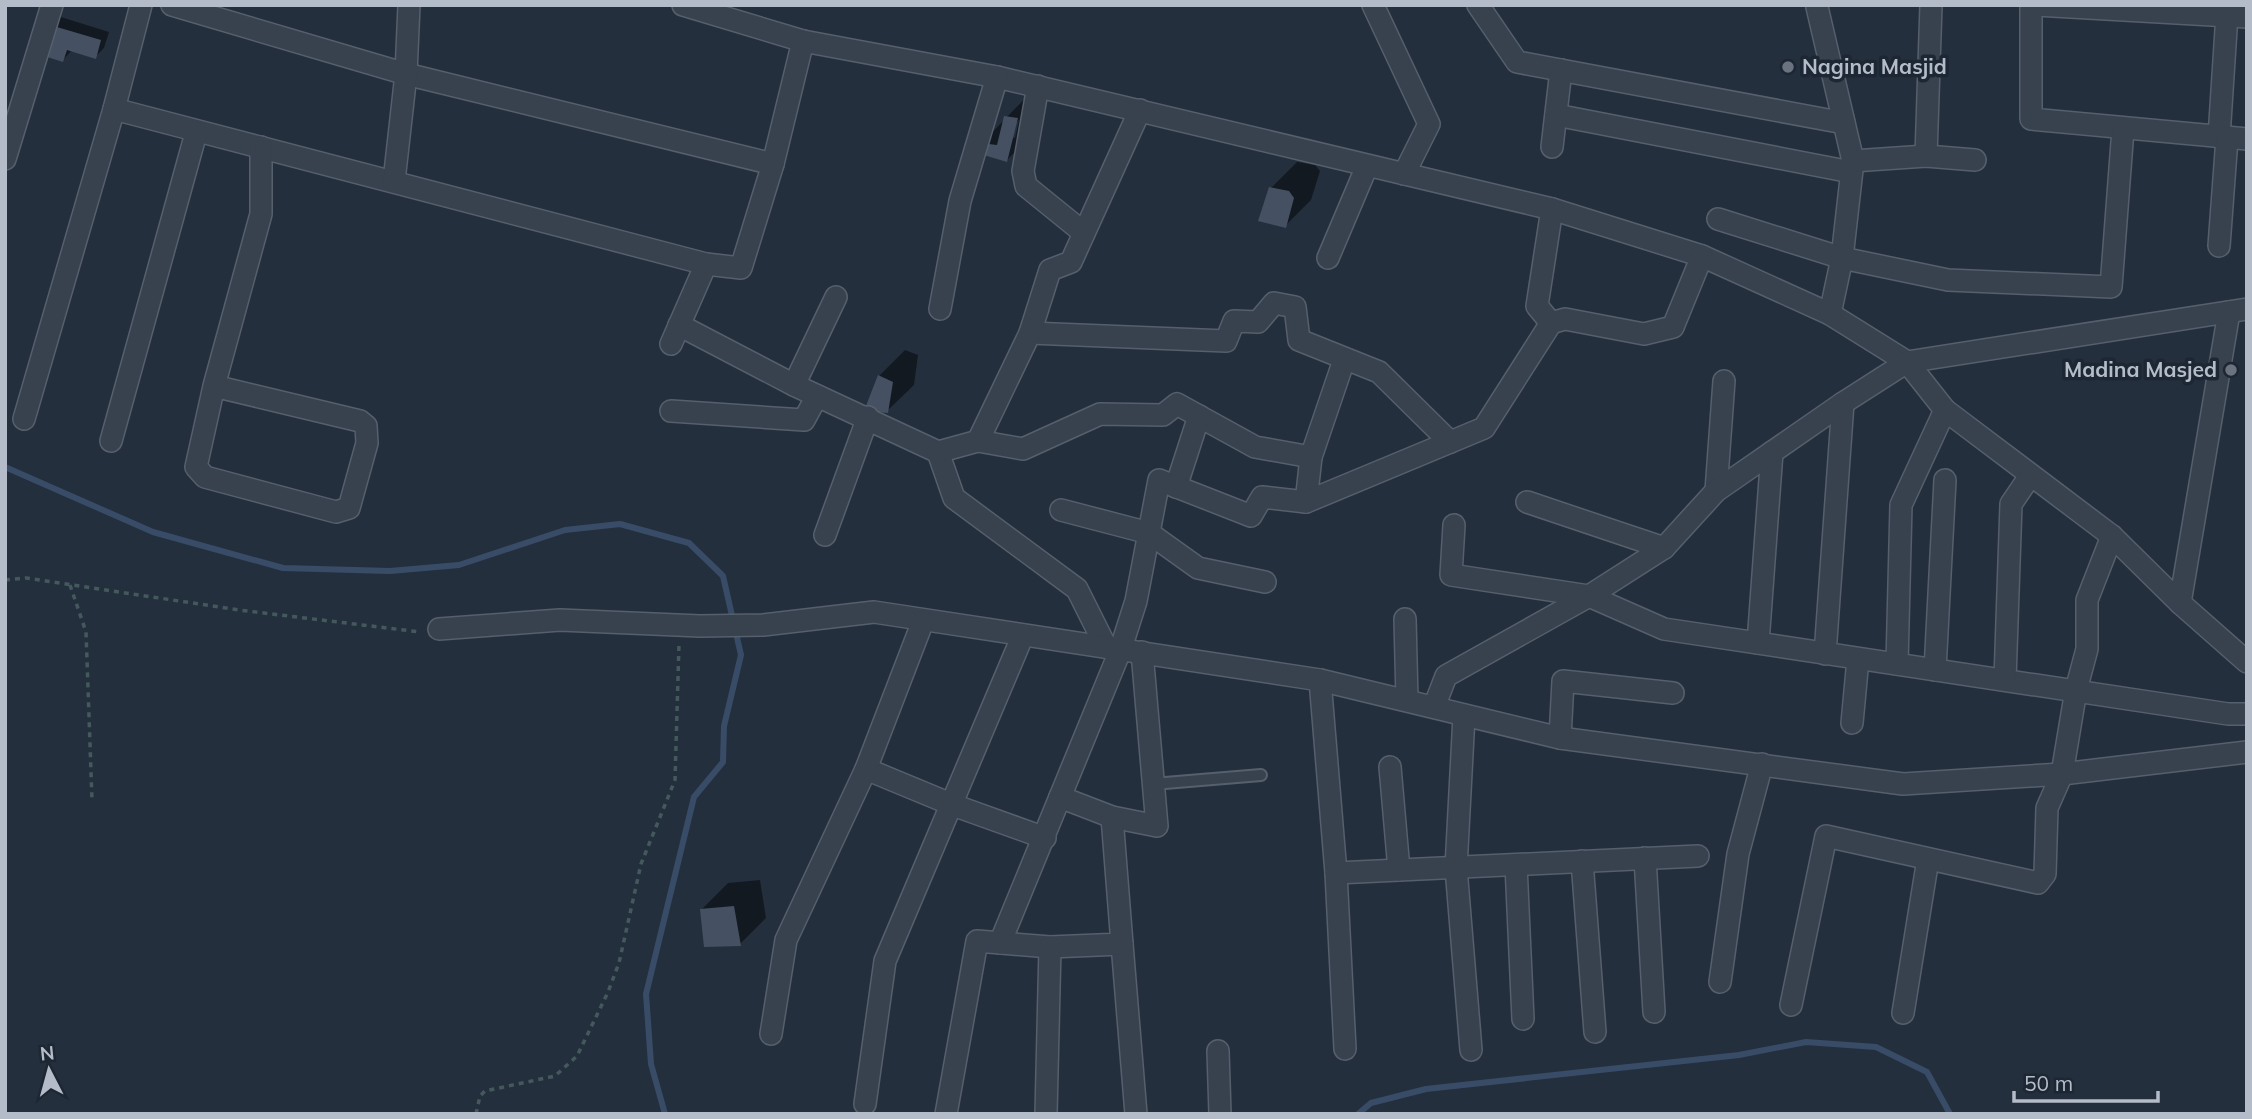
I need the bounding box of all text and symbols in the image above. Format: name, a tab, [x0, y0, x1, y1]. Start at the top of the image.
place label: Nagina Masjid	[1802, 53, 1947, 79]
marker: Nagina Masjid	[1780, 59, 1796, 75]
place label: Madina Masjed	[2064, 356, 2217, 382]
marker: Madina Masjed	[2223, 362, 2239, 378]
north arrow	[14, 1035, 84, 1105]
text: N	[39, 1040, 56, 1066]
scale bar	[2014, 1060, 2158, 1104]
text: 50 m	[2024, 1070, 2073, 1096]

